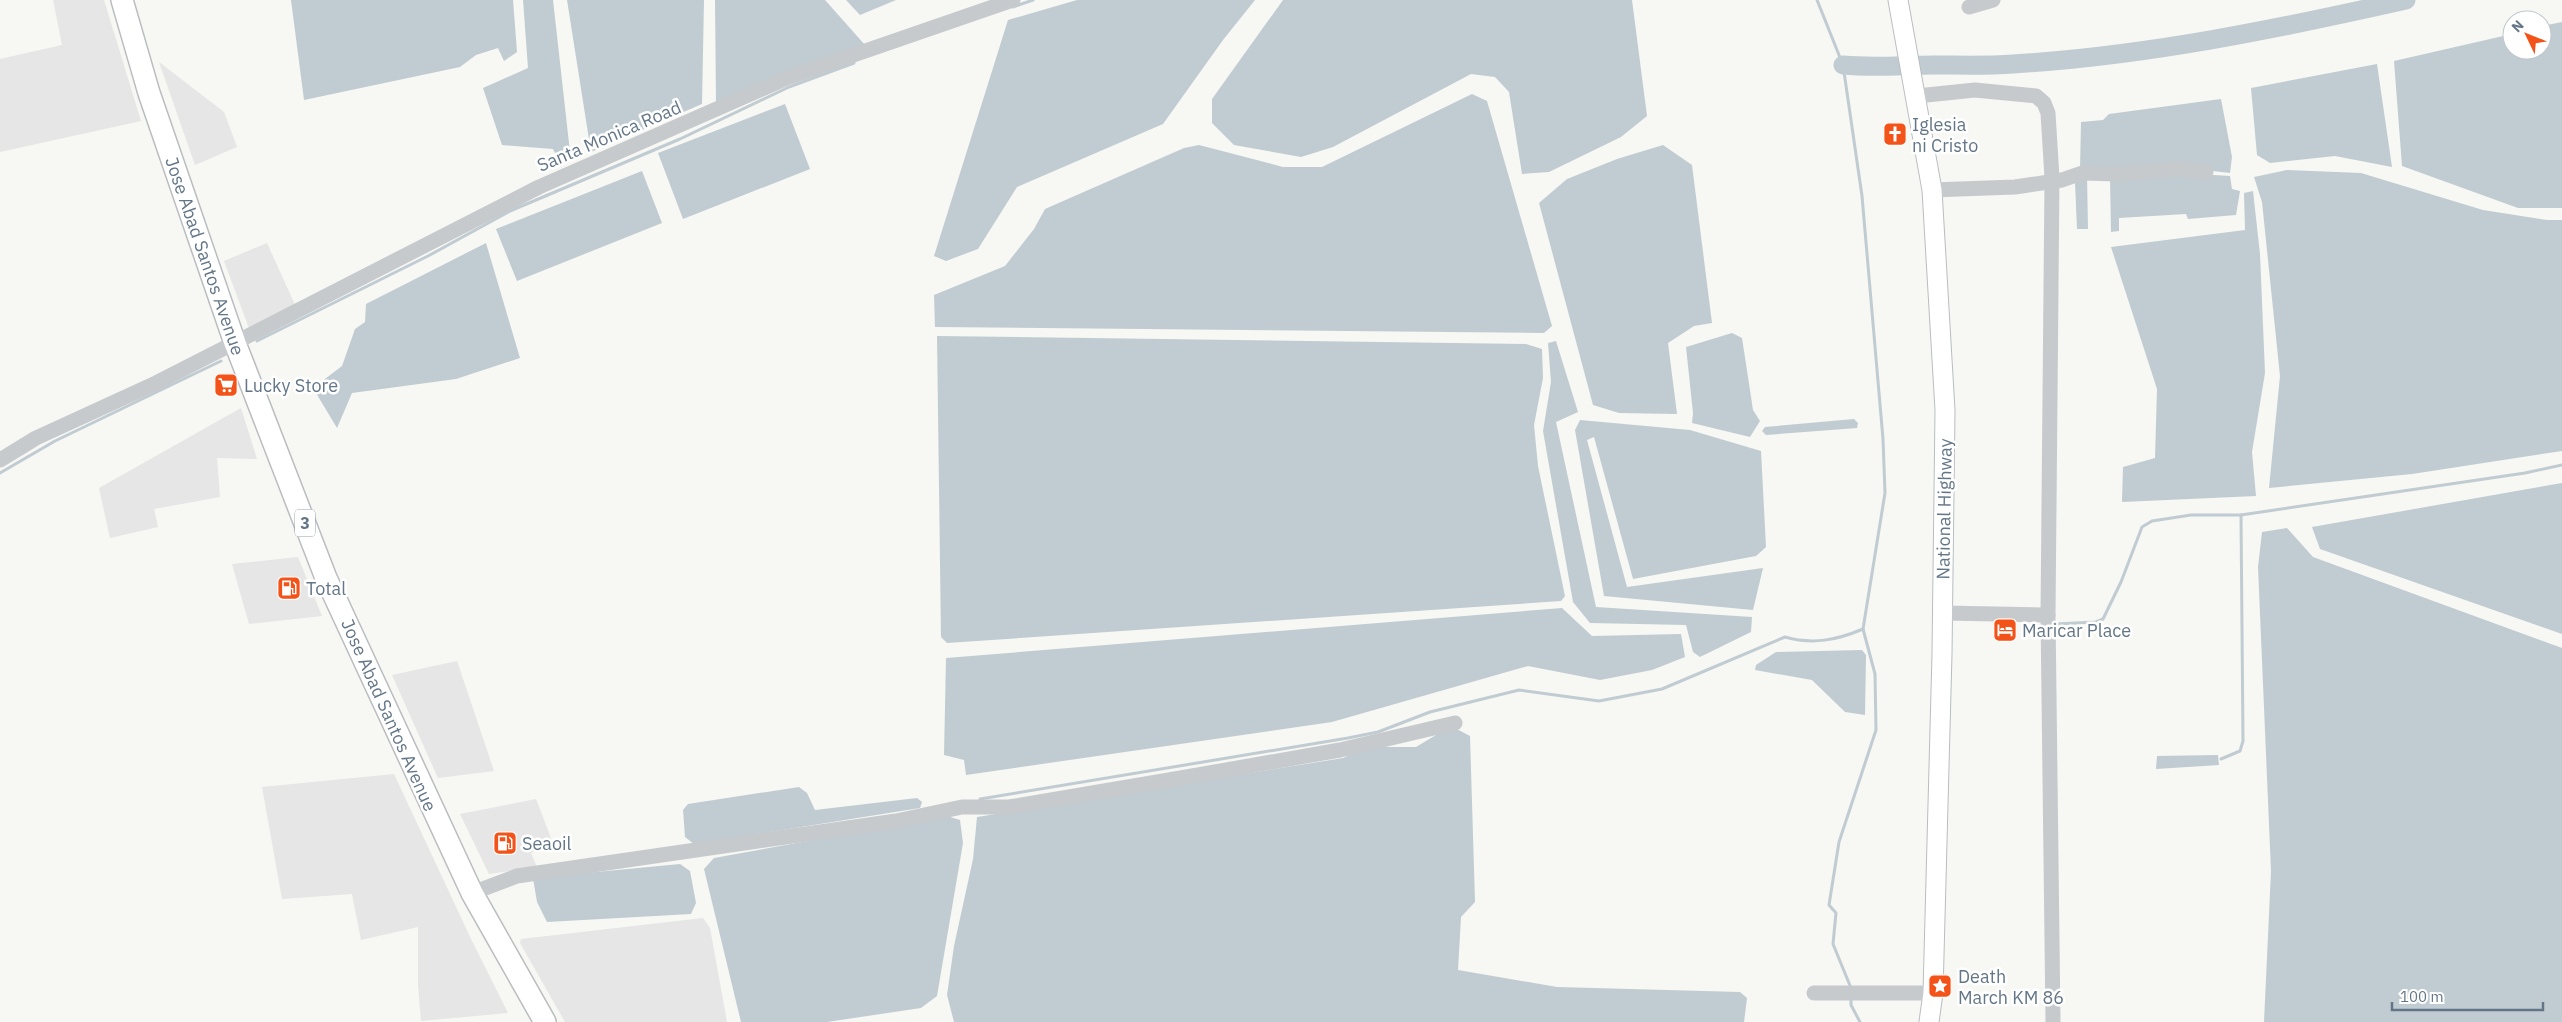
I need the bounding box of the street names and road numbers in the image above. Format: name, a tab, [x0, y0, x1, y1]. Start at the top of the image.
street label: Santa Monica Road	[534, 95, 684, 177]
street label: Jose Abad Santos Avenue	[160, 154, 250, 358]
street label: National Highway	[1931, 438, 1957, 580]
road number: 3	[295, 509, 315, 536]
street label: Jose Abad Santos Avenue	[336, 615, 442, 815]

